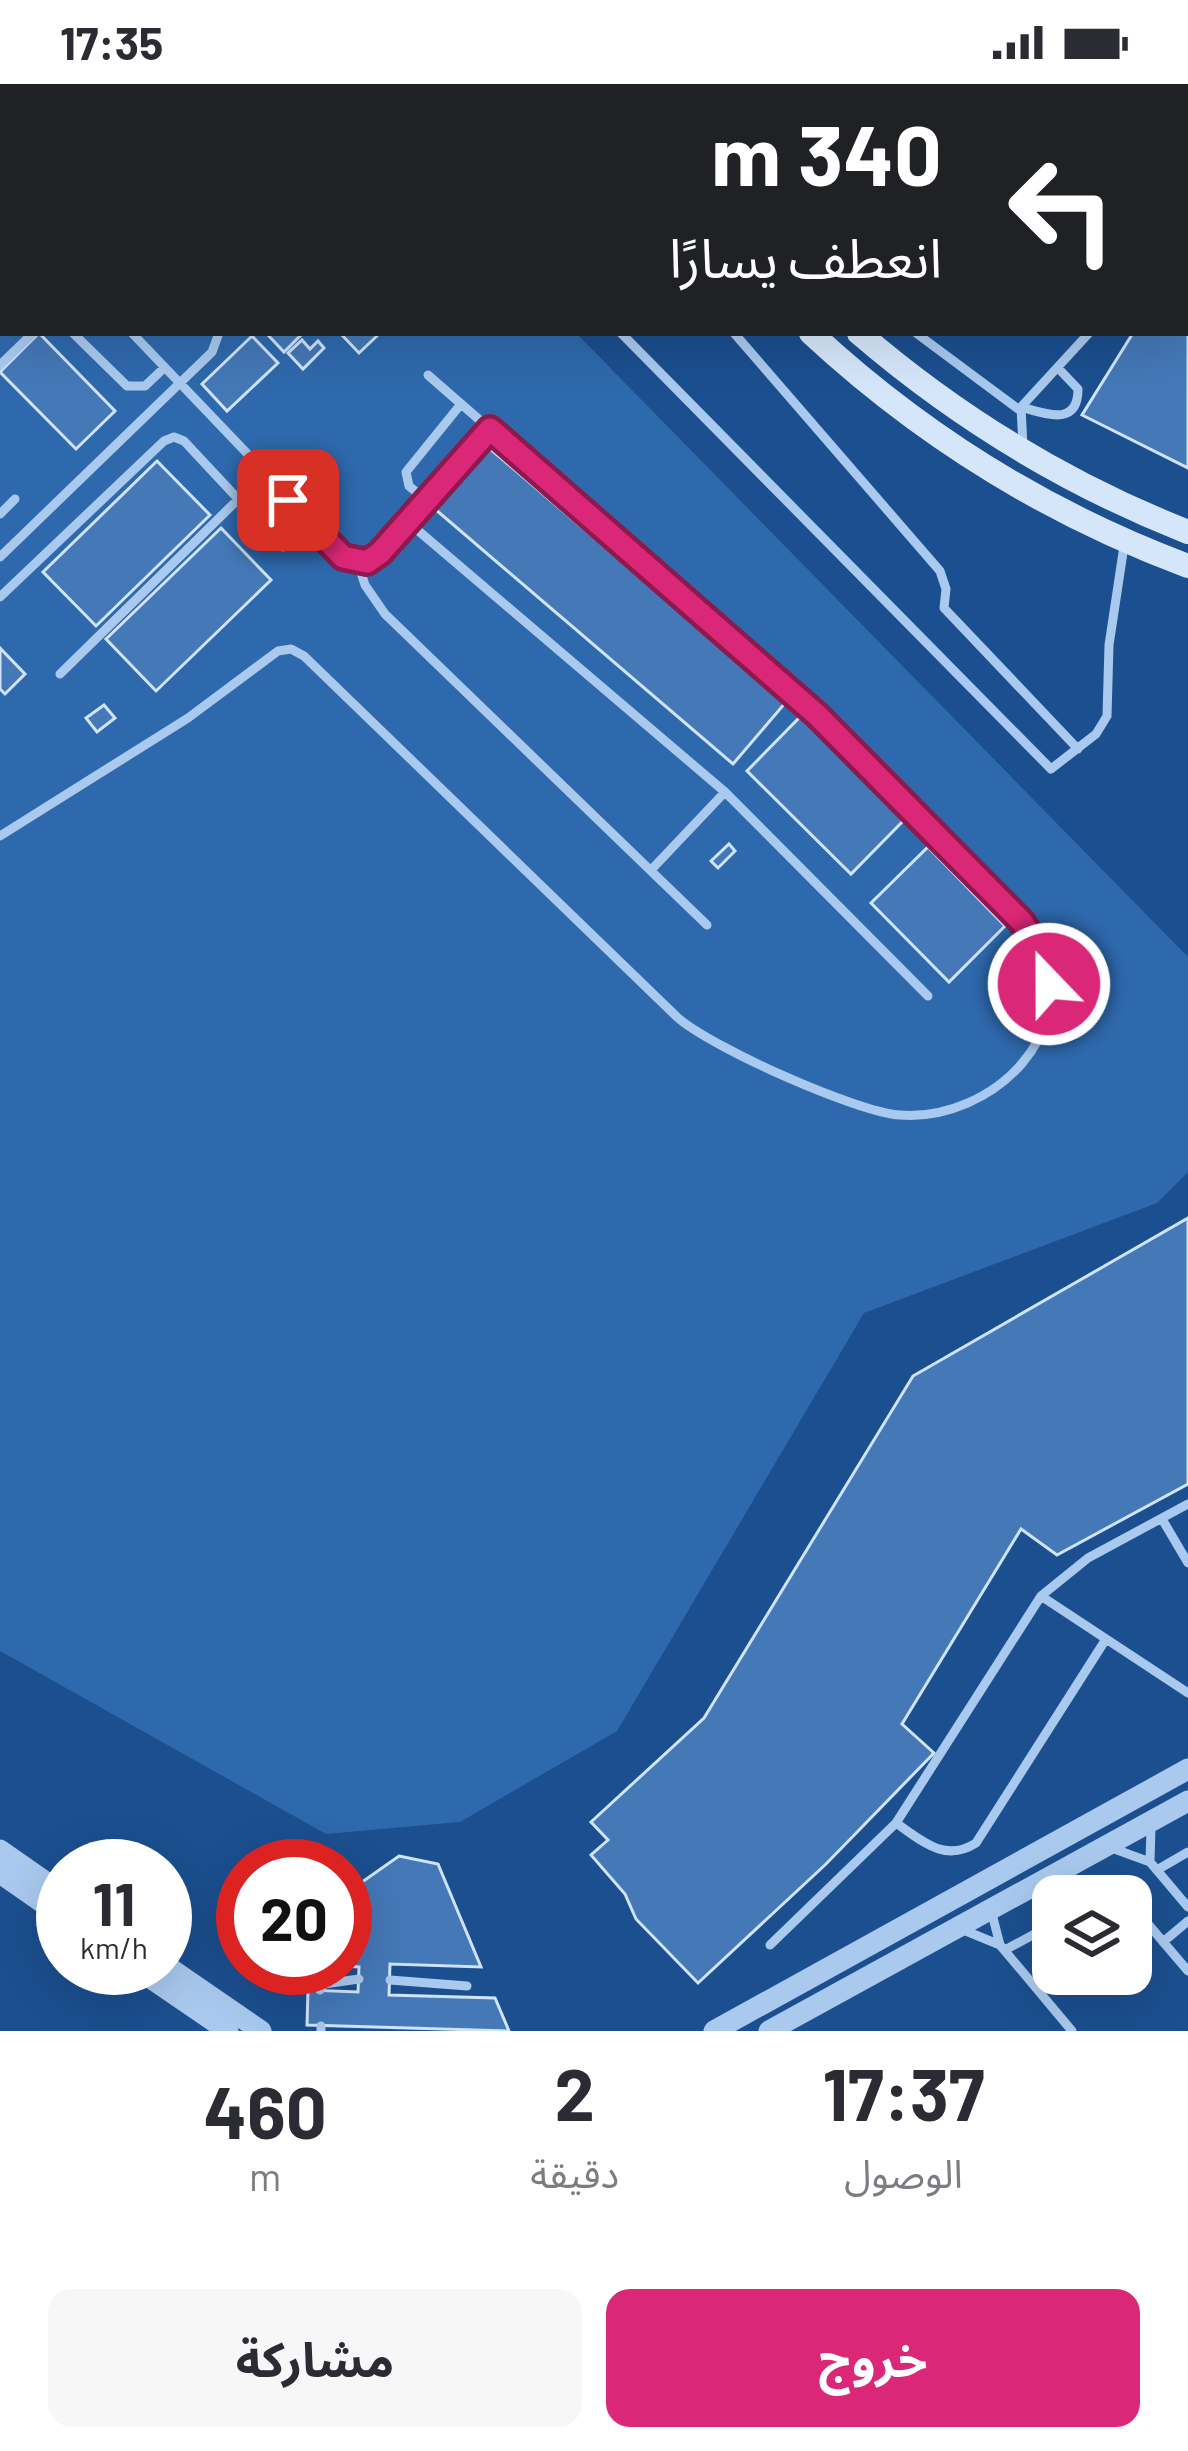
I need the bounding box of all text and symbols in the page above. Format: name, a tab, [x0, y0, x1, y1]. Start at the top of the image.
text: 17:35	[60, 15, 163, 69]
text: 340 m	[711, 102, 942, 203]
icon: left	[984, 132, 1140, 288]
text: انعطف يسارًا	[669, 224, 942, 289]
pin	[237, 449, 339, 551]
icon: arrive	[255, 467, 321, 533]
position arrow	[986, 921, 1112, 1047]
speed limit sign: 20	[216, 1839, 372, 1995]
text: 11	[93, 1866, 135, 1938]
map controls	[1032, 1875, 1152, 1995]
button: layers	[1032, 1875, 1152, 1995]
text: km/h	[80, 1929, 148, 1965]
text: 2	[554, 2049, 595, 2135]
text: 17:37	[823, 2049, 985, 2135]
text: 460	[203, 2067, 327, 2153]
text: دقيقة	[530, 2149, 619, 2196]
text: الوصول	[844, 2149, 963, 2196]
text: m	[249, 2152, 281, 2199]
button: مشاركة	[48, 2289, 582, 2427]
button: خروج	[606, 2289, 1140, 2427]

